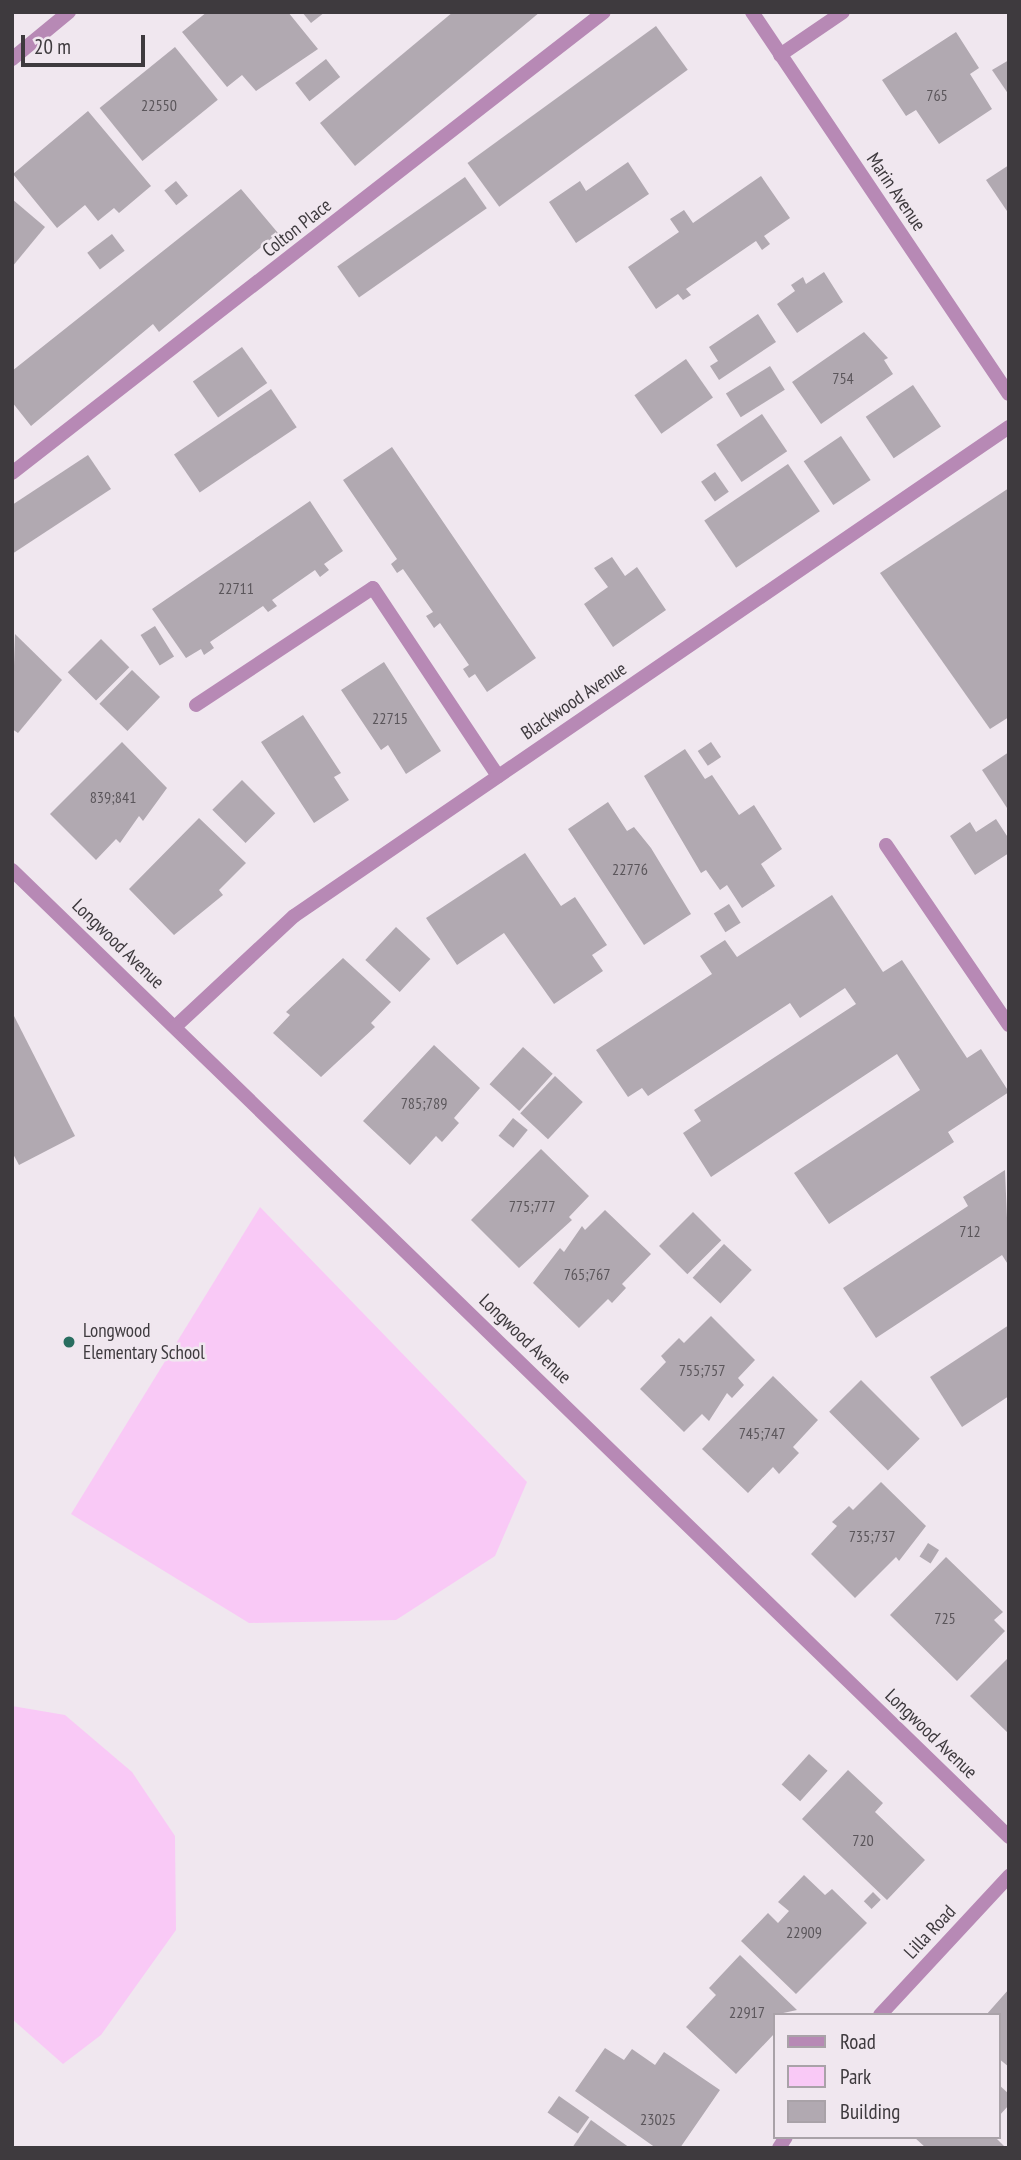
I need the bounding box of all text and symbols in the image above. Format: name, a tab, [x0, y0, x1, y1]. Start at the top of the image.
scale bar	[24, 21, 149, 65]
text: 20 m	[34, 33, 71, 60]
house number: 765	[926, 85, 948, 105]
house number: 22550	[141, 95, 177, 115]
street label: Marin Avenue	[862, 149, 930, 235]
street label: Colton Place	[258, 194, 336, 262]
house number: 754	[832, 368, 854, 388]
house number: 22711	[218, 578, 254, 598]
street label: Blackwood Avenue	[517, 657, 631, 745]
house number: 22715	[372, 708, 408, 728]
house number: 839;841	[90, 787, 136, 807]
house number: 22776	[612, 859, 648, 879]
street label: Longwood Avenue	[67, 894, 169, 994]
house number: 785;789	[401, 1093, 447, 1113]
house number: 775;777	[509, 1196, 555, 1216]
house number: 712	[959, 1221, 981, 1241]
house number: 765;767	[564, 1264, 610, 1284]
street label: Longwood Avenue	[474, 1289, 576, 1389]
place label: Longwood Elementary School	[83, 1320, 205, 1364]
marker: Longwood Elementary School	[61, 1334, 77, 1350]
house number: 755;757	[679, 1360, 725, 1380]
house number: 745;747	[739, 1423, 785, 1443]
house number: 735;737	[849, 1526, 895, 1546]
house number: 725	[934, 1608, 956, 1628]
street label: Longwood Avenue	[880, 1684, 982, 1784]
house number: 720	[852, 1830, 874, 1850]
street label: Lilla Road	[900, 1900, 960, 1964]
house number: 22909	[786, 1922, 822, 1942]
house number: 22917	[729, 2002, 765, 2022]
legend	[772, 2013, 1000, 2139]
text: Road	[840, 2028, 876, 2055]
text: Park	[840, 2063, 871, 2090]
text: Building	[840, 2098, 900, 2125]
house number: 23025	[640, 2109, 676, 2129]

